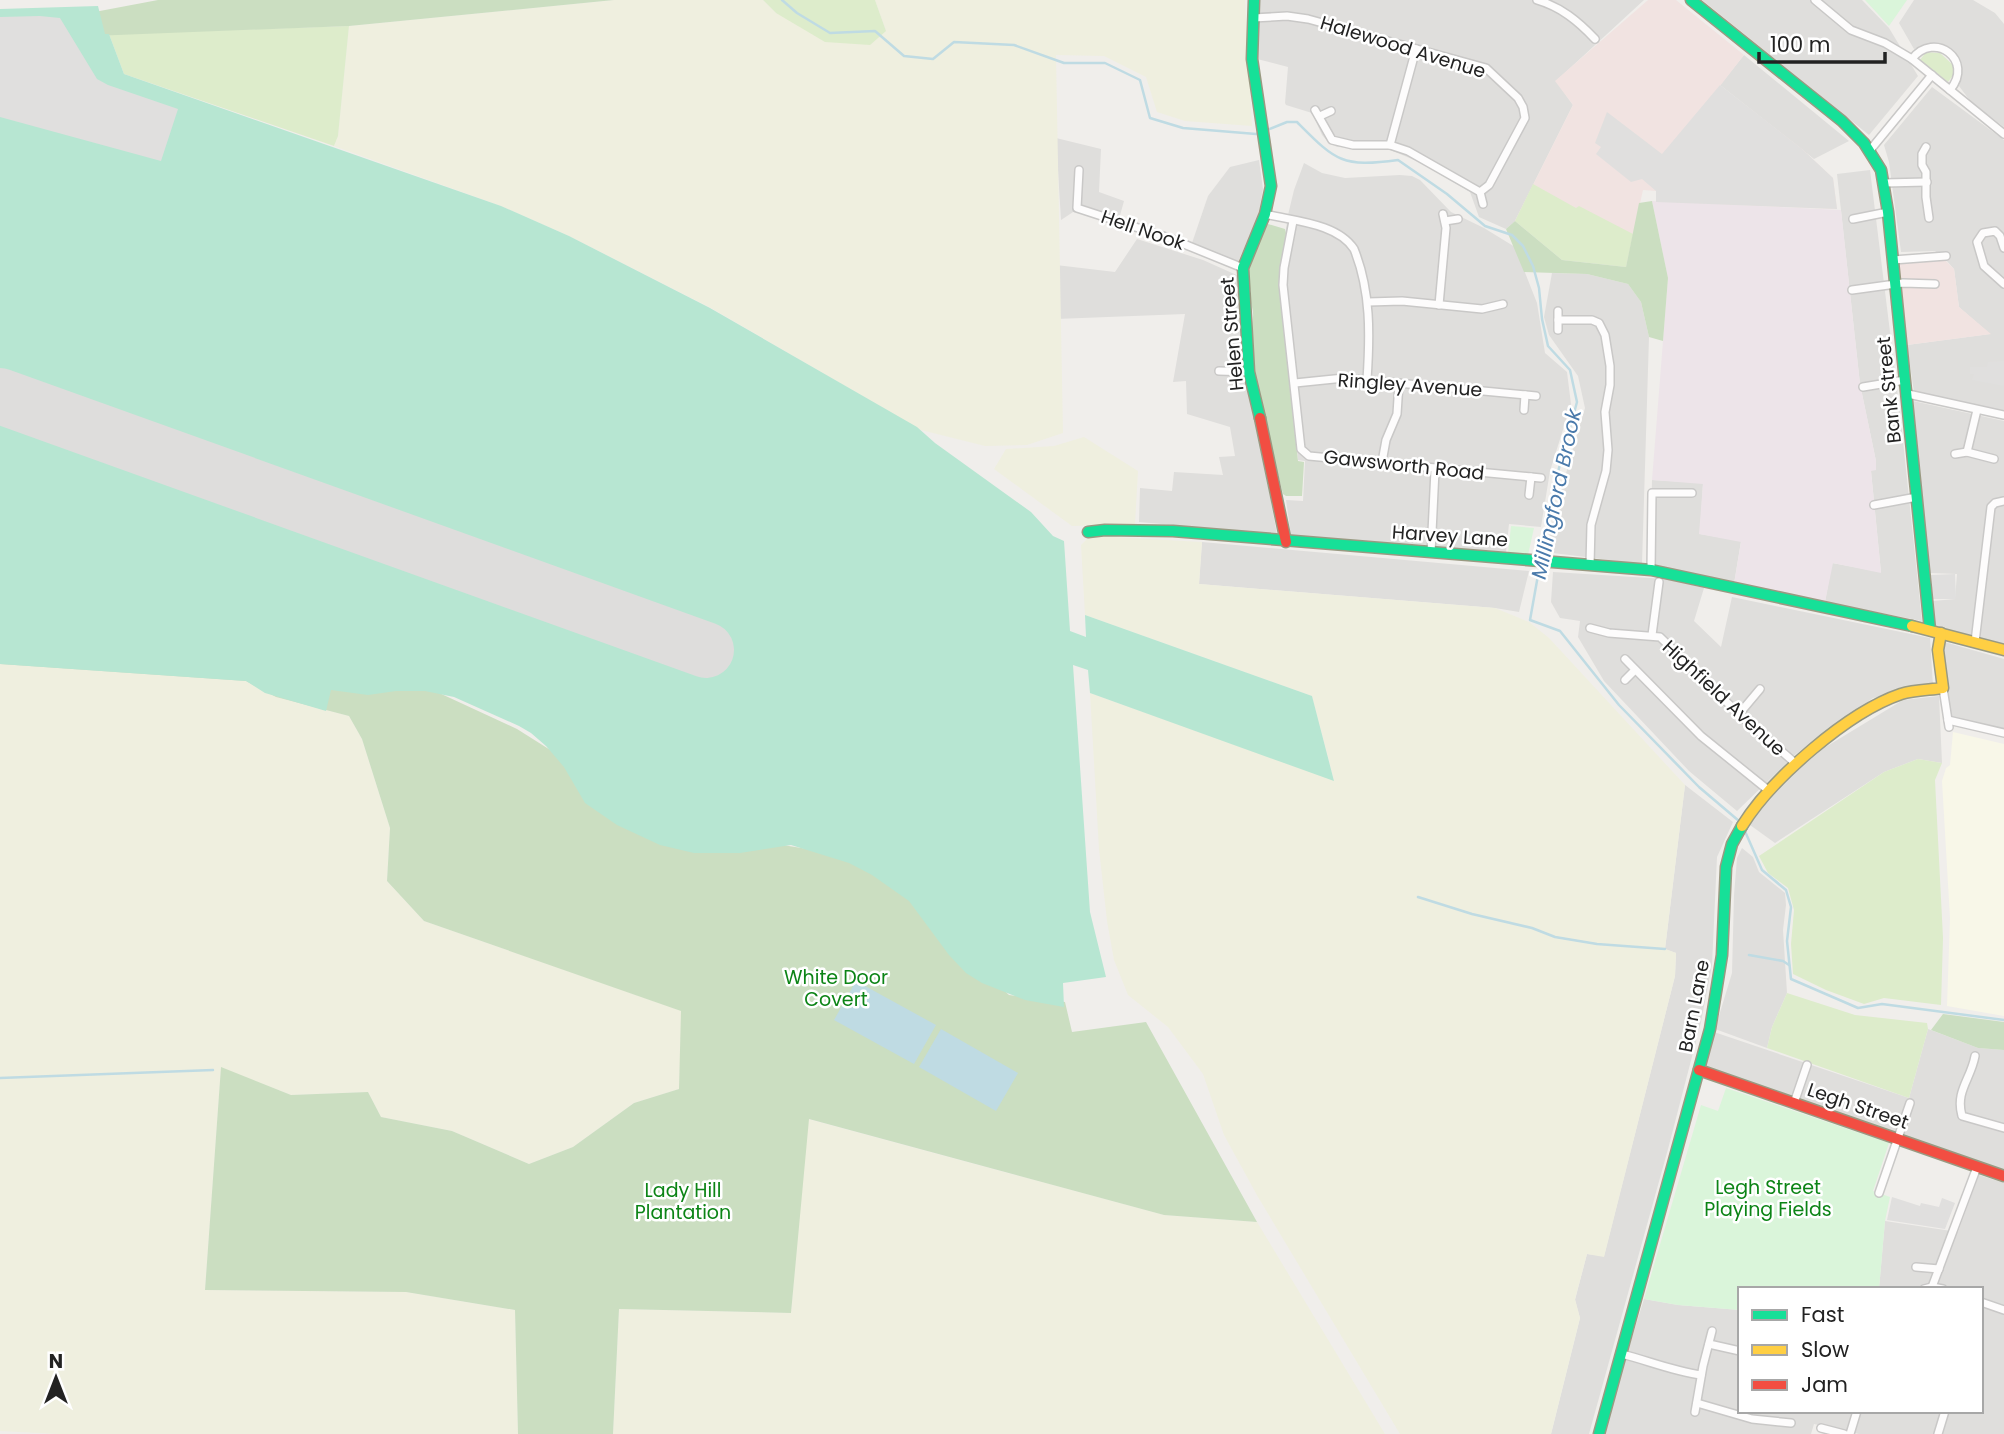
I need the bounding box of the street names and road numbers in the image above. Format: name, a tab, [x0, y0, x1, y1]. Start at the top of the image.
street label: Halewood Avenue	[1317, 9, 1489, 85]
street label: Hell Nook	[1098, 203, 1189, 257]
street label: Helen Street	[1214, 276, 1250, 392]
street label: Bank Street	[1870, 335, 1908, 445]
street label: Ringley Avenue	[1337, 366, 1483, 404]
street label: Gawsworth Road	[1322, 443, 1486, 487]
street label: Harvey Lane	[1391, 518, 1509, 554]
street label: Highfield Avenue	[1656, 634, 1792, 762]
street label: Barn Lane	[1672, 957, 1716, 1055]
street label: Legh Street	[1804, 1076, 1912, 1136]

